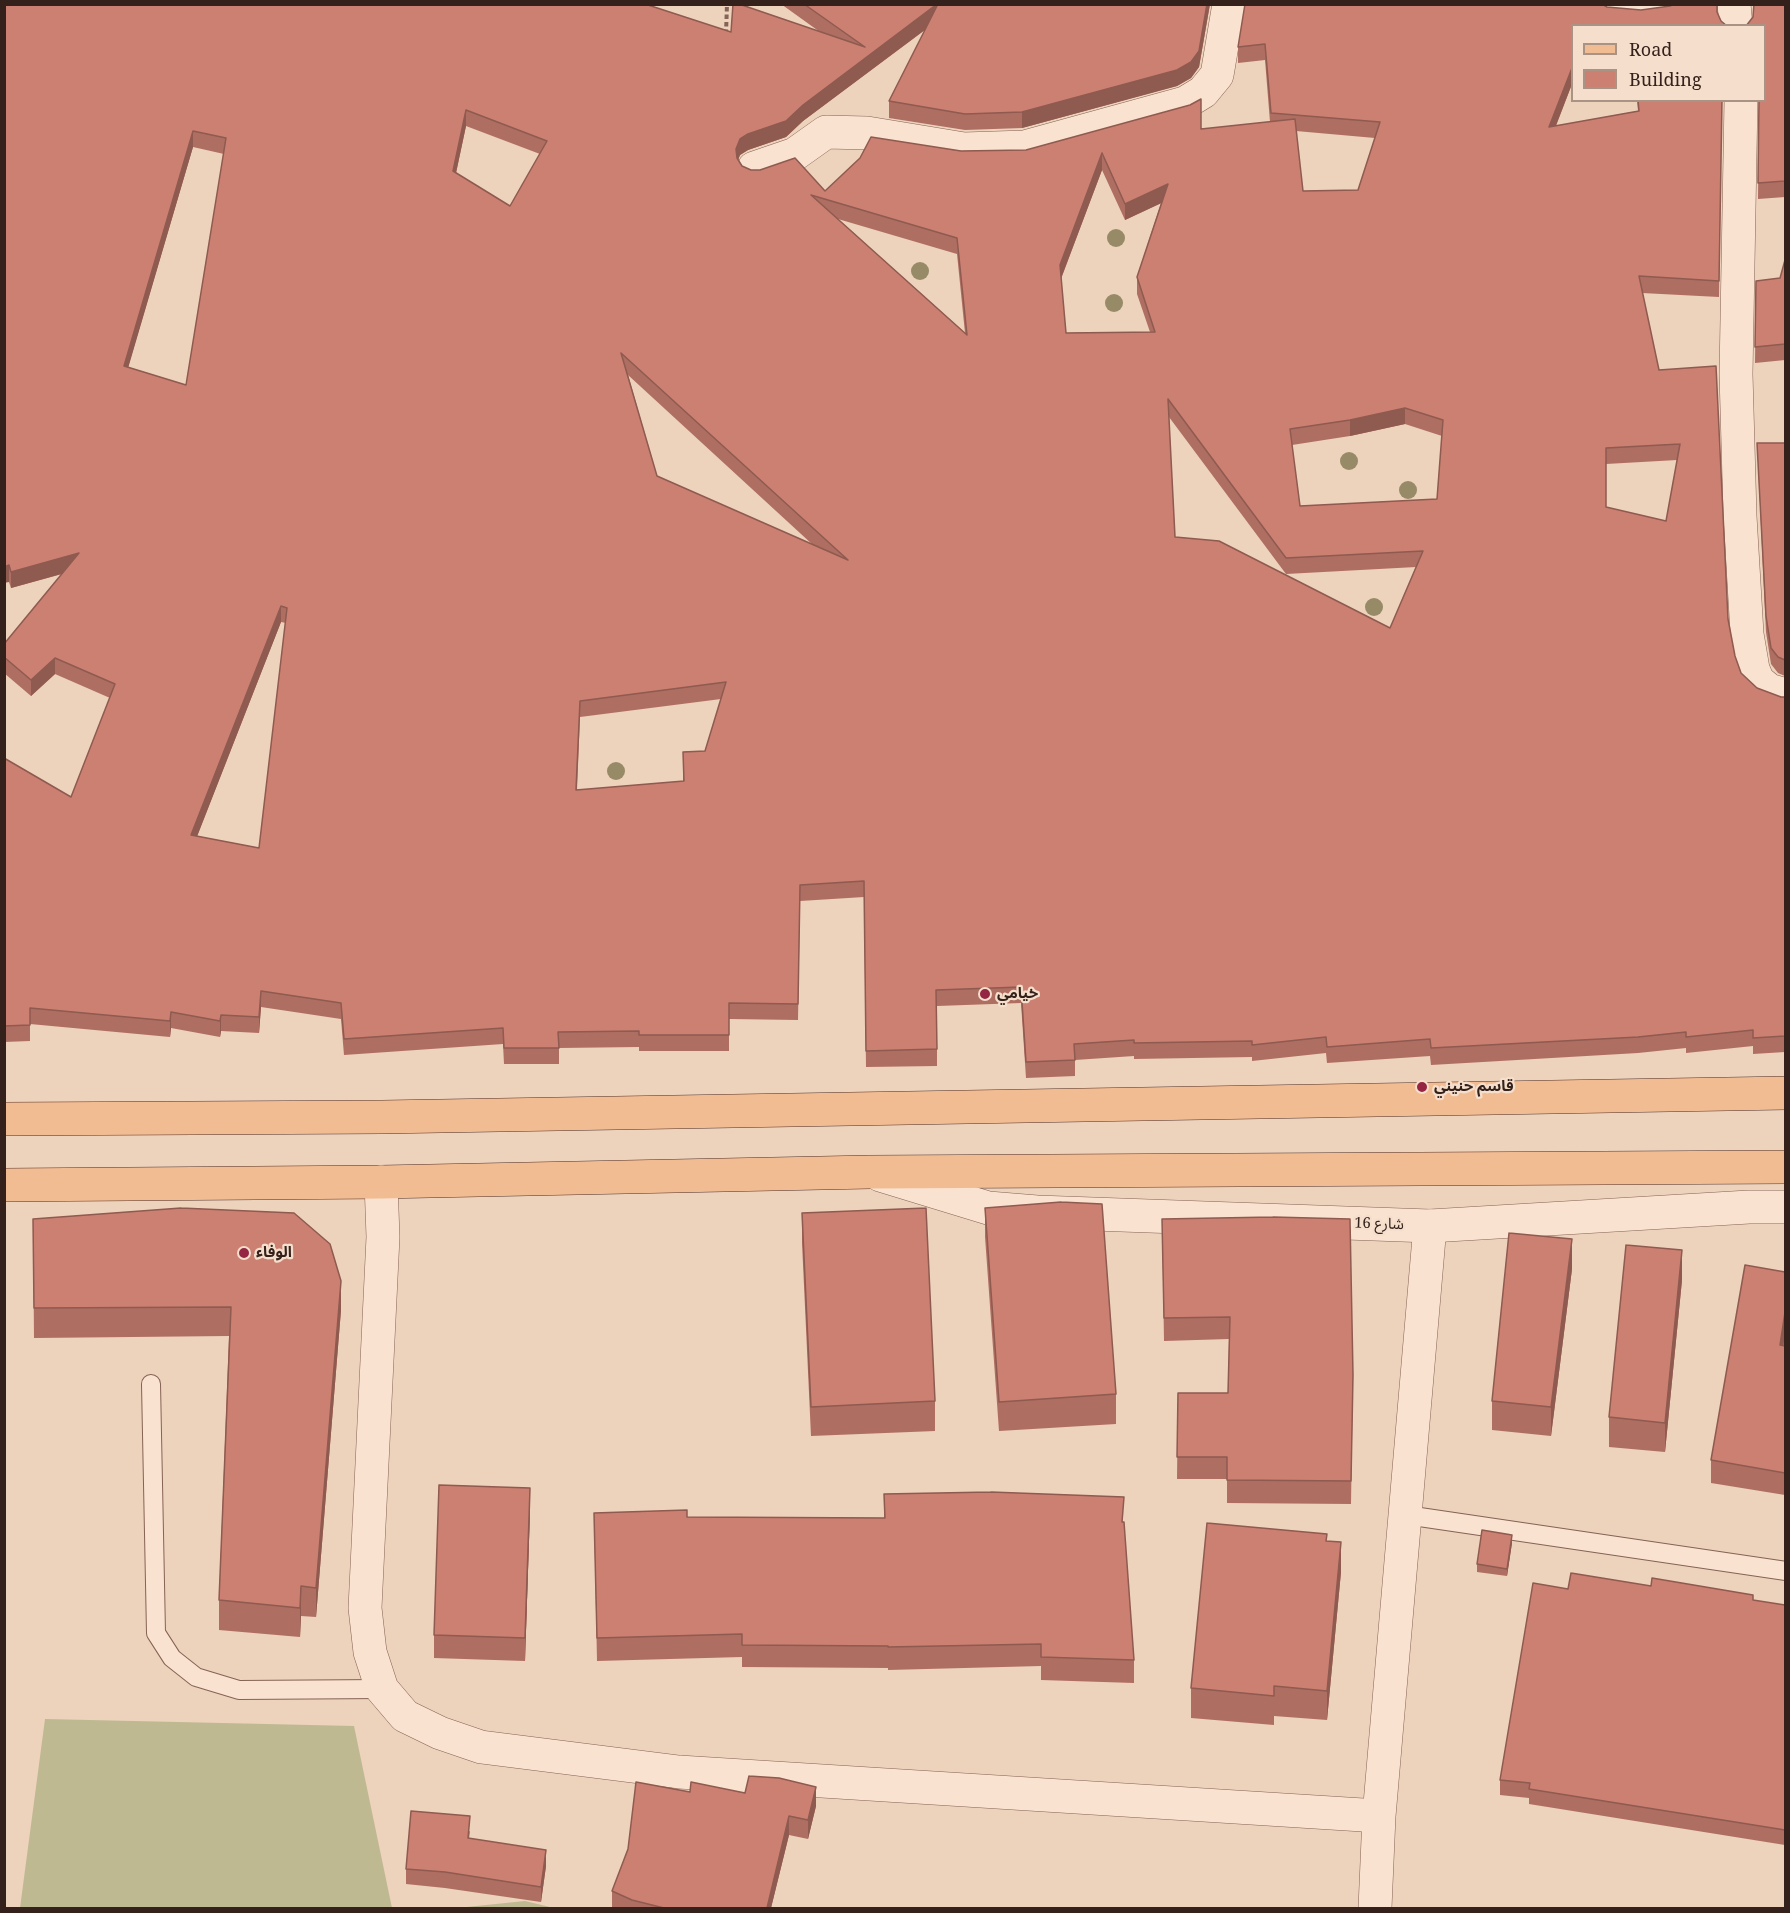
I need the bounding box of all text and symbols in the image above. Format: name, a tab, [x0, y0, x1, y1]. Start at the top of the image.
legend	[1571, 24, 1766, 102]
text: Road	[1629, 37, 1672, 61]
text: Building	[1629, 67, 1702, 91]
place label: خيامي	[997, 985, 1038, 1003]
marker: خيامي	[978, 987, 992, 1001]
place label: قاسم حنيني	[1434, 1078, 1513, 1096]
marker: قاسم حنيني	[1415, 1080, 1429, 1094]
street label: شارع 16	[1354, 1214, 1404, 1234]
place label: الوفاء	[256, 1244, 292, 1262]
marker: الوفاء	[237, 1246, 251, 1260]

